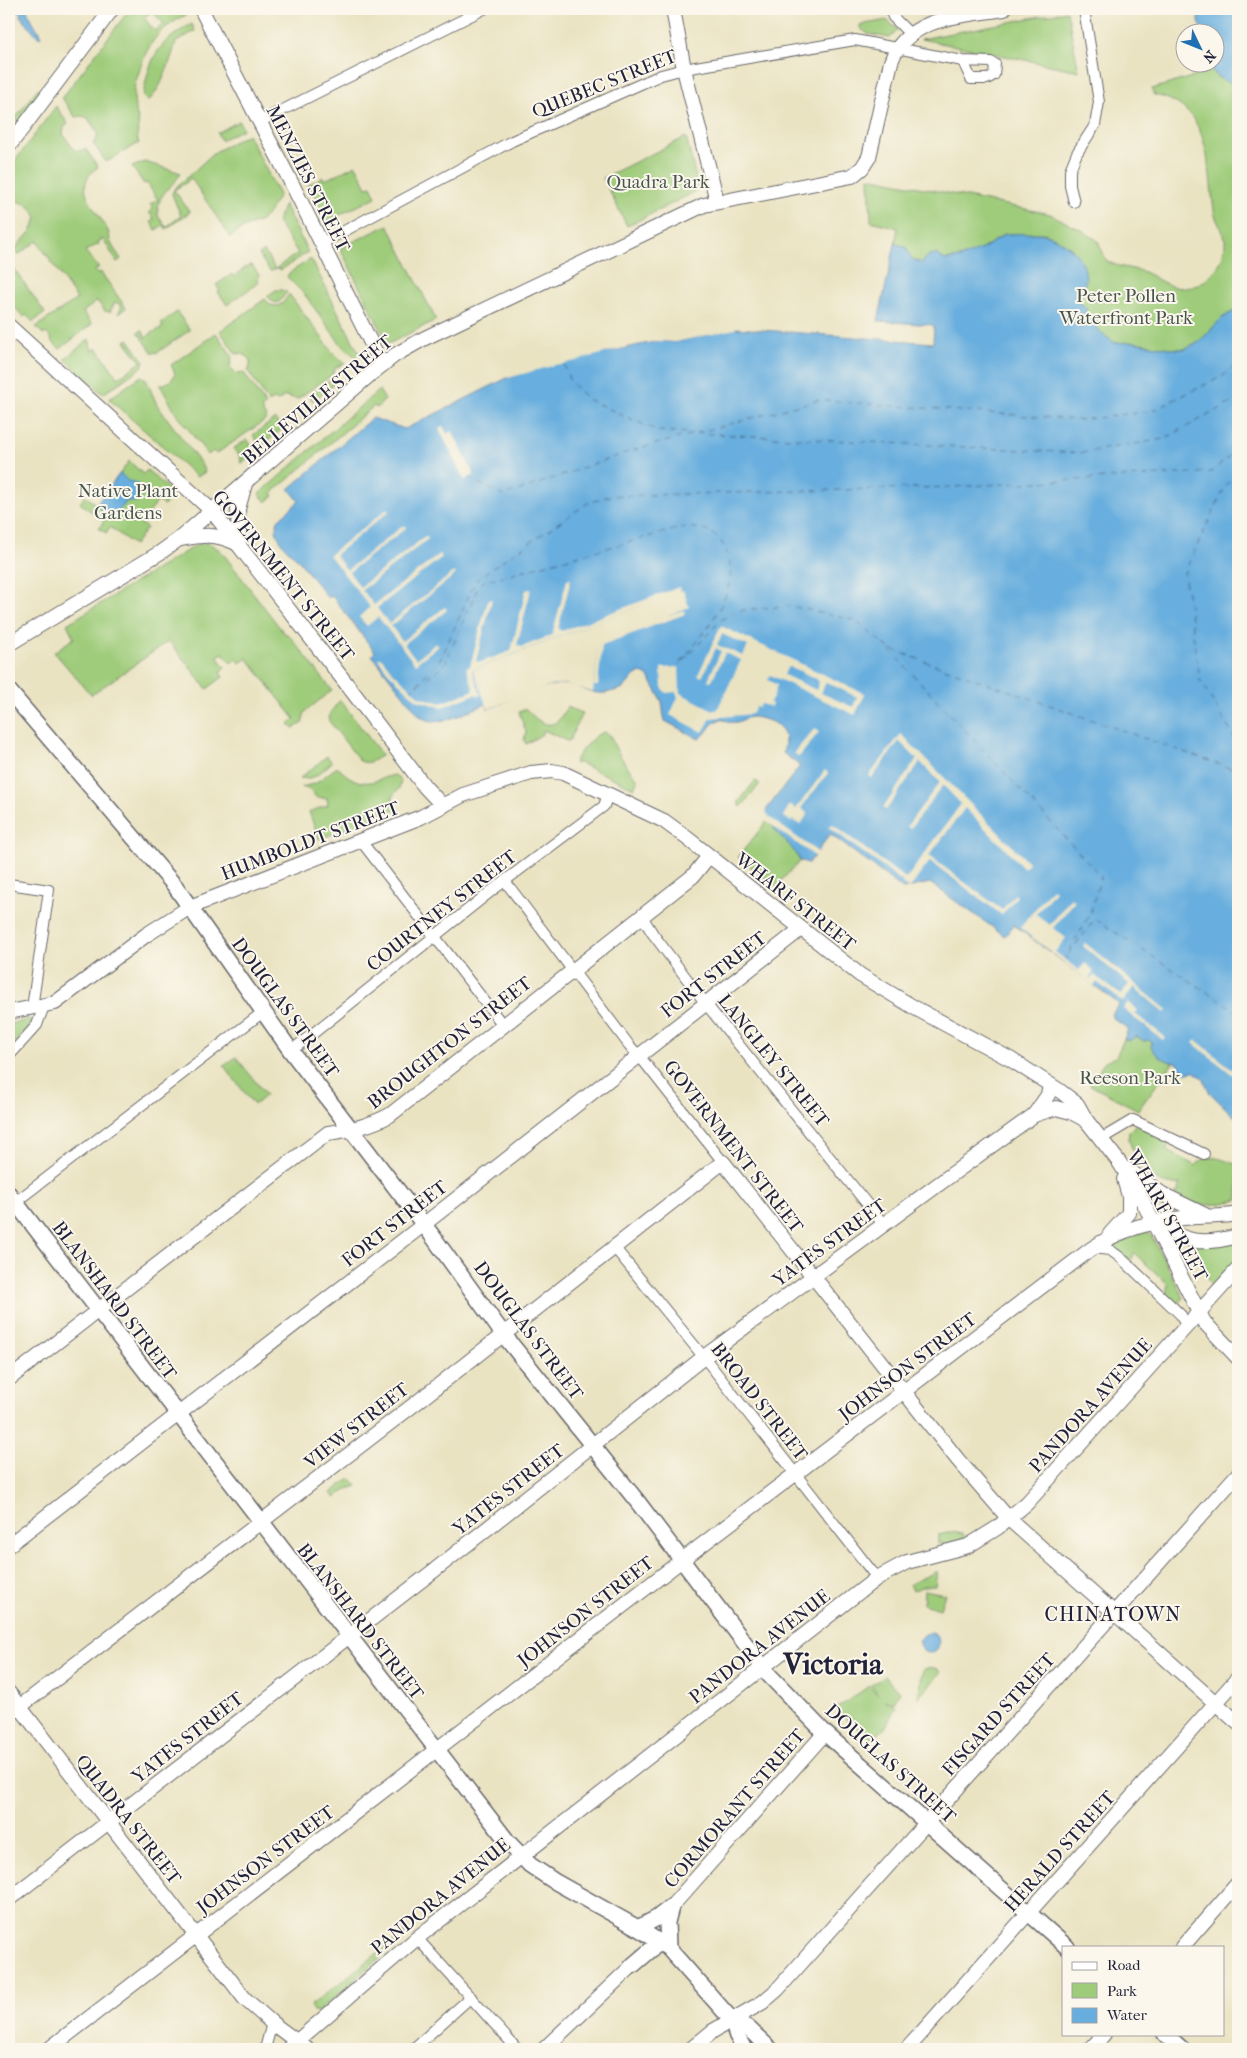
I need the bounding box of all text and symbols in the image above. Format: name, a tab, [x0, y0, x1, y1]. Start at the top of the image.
north arrow	[1174, 22, 1224, 72]
street label: QUEBEC STREET	[529, 45, 680, 123]
text: N	[1199, 47, 1219, 66]
street label: MENZIES STREET	[262, 101, 355, 256]
park label: Quadra Park	[606, 171, 710, 193]
park label: Peter Pollen Waterfront Park	[1058, 285, 1193, 329]
street label: BELLEVILLE STREET	[238, 330, 397, 469]
park label: Native Plant Gardens	[78, 480, 179, 524]
street label: GOVERNMENT STREET	[208, 486, 359, 665]
street label: HUMBOLDT STREET	[218, 797, 403, 885]
street label: COURTNEY STREET	[362, 845, 521, 976]
street label: WHARF STREET	[730, 847, 860, 956]
street label: FORT STREET	[657, 927, 771, 1023]
street label: DOUGLAS STREET	[227, 933, 344, 1082]
street label: BROUGHTON STREET	[363, 972, 536, 1114]
street label: LANGLEY STREET	[713, 990, 834, 1131]
street label: GOVERNMENT STREET	[659, 1056, 808, 1237]
park label: Reeson Park	[1079, 1067, 1181, 1089]
street label: WHARF STREET	[1122, 1145, 1212, 1285]
street label: FORT STREET	[338, 1176, 452, 1272]
street label: YATES STREET	[768, 1194, 891, 1292]
street label: BLANSHARD STREET	[47, 1217, 181, 1384]
street label: DOUGLAS STREET	[469, 1257, 588, 1404]
street label: JOHNSON STREET	[833, 1308, 981, 1427]
street label: PANDORA AVENUE	[1025, 1334, 1157, 1477]
street label: BROAD STREET	[706, 1338, 812, 1465]
street label: VIEW STREET	[299, 1378, 413, 1474]
street label: YATES STREET	[448, 1439, 569, 1541]
street label: BLANSHARD STREET	[292, 1539, 428, 1704]
street label: JOHNSON STREET	[512, 1552, 658, 1673]
street label: PANDORA AVENUE	[685, 1585, 835, 1709]
district label: CHINATOWN	[1045, 1603, 1182, 1626]
district label: Victoria	[782, 1648, 884, 1682]
street label: FISGARD STREET	[938, 1648, 1060, 1781]
street label: YATES STREET	[127, 1687, 248, 1789]
street label: DOUGLAS STREET	[821, 1699, 960, 1828]
street label: CORMORANT STREET	[660, 1725, 810, 1893]
street label: QUADRA STREET	[71, 1750, 186, 1889]
street label: HERALD STREET	[1000, 1787, 1120, 1917]
street label: JOHNSON STREET	[191, 1801, 339, 1920]
street label: PANDORA AVENUE	[366, 1834, 515, 1960]
legend	[1062, 1946, 1224, 2036]
text: Road	[1107, 1956, 1141, 1974]
text: Park	[1107, 1982, 1137, 2000]
text: Water	[1106, 2006, 1147, 2024]

